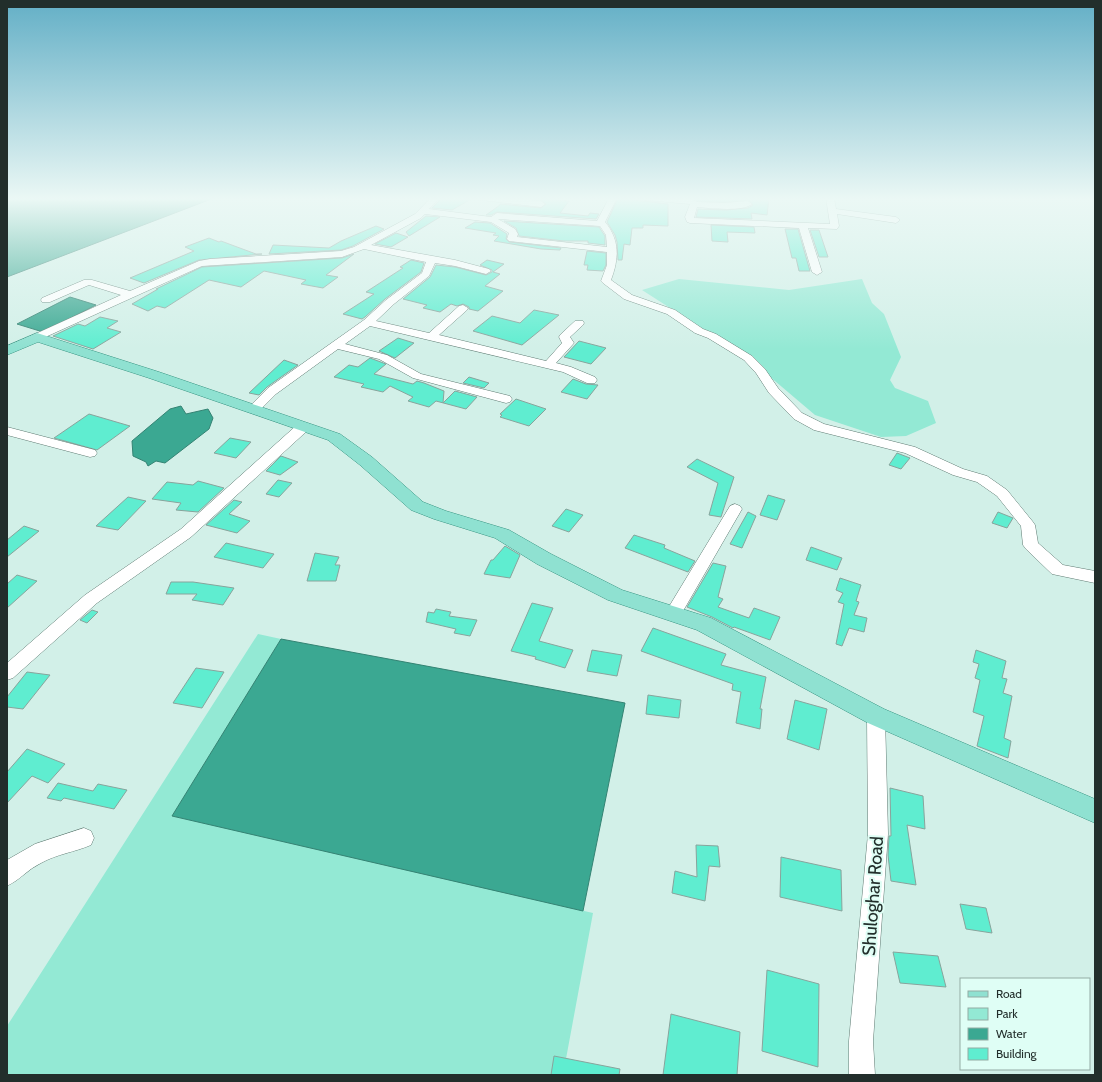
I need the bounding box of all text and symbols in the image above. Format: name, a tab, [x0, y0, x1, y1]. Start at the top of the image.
street label: Shuloghar Road	[858, 835, 888, 957]
legend	[960, 978, 1090, 1070]
text: Road	[996, 986, 1022, 1001]
text: Park	[996, 1006, 1018, 1021]
text: Water	[996, 1026, 1027, 1041]
text: Building	[996, 1046, 1038, 1061]

